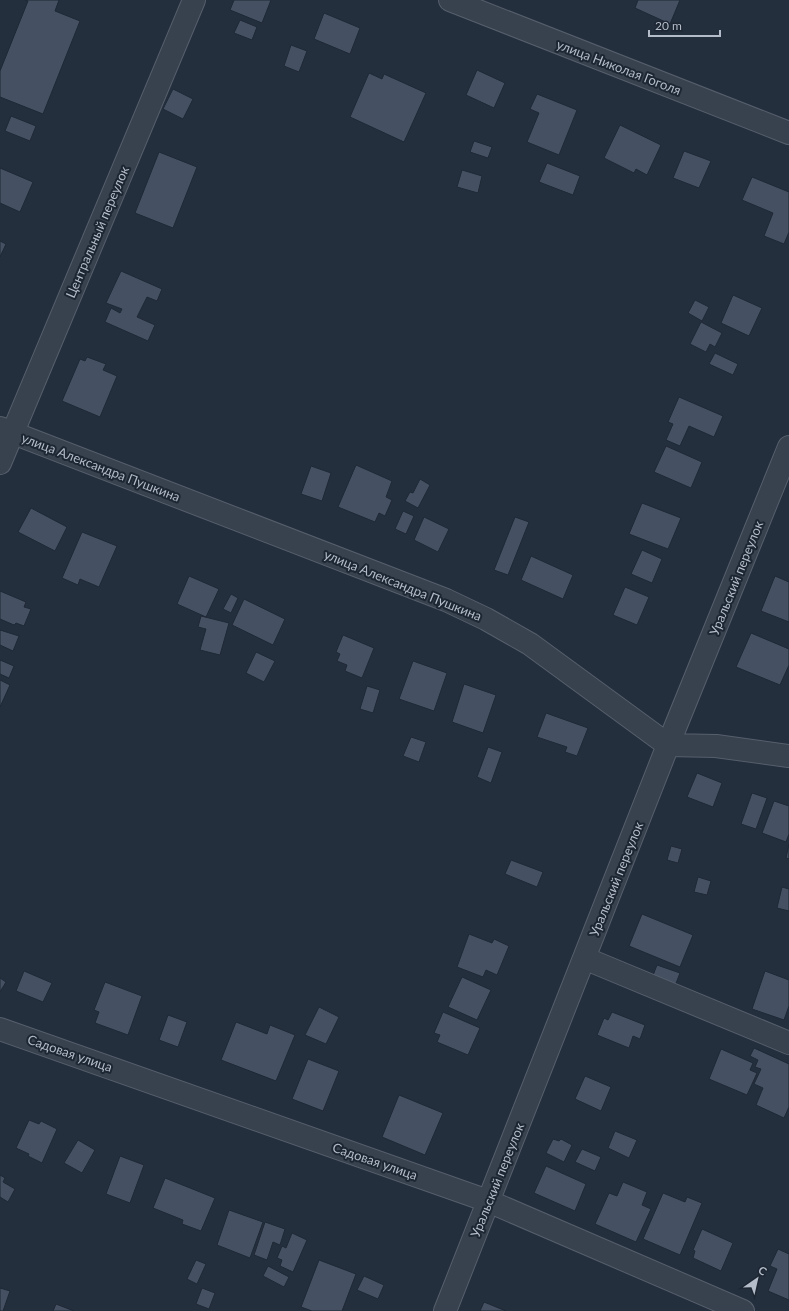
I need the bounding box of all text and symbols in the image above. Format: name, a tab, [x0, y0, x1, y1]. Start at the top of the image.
scale bar	[649, 12, 720, 38]
text: 20 m	[655, 18, 682, 33]
street label: улица Николая Гоголя	[555, 36, 683, 98]
street label: Центральный переулок	[62, 163, 132, 300]
street label: улица Александра Пушкина	[19, 429, 183, 505]
street label: Уральский переулок	[706, 518, 766, 638]
street label: улица Александра Пушкина	[322, 546, 484, 624]
street label: Уральский переулок	[586, 819, 646, 939]
street label: Садовая улица	[26, 1031, 114, 1075]
street label: Уральский переулок	[467, 1120, 527, 1240]
street label: Садовая улица	[331, 1139, 419, 1183]
north arrow	[737, 1259, 777, 1299]
text: С	[756, 1263, 770, 1278]

